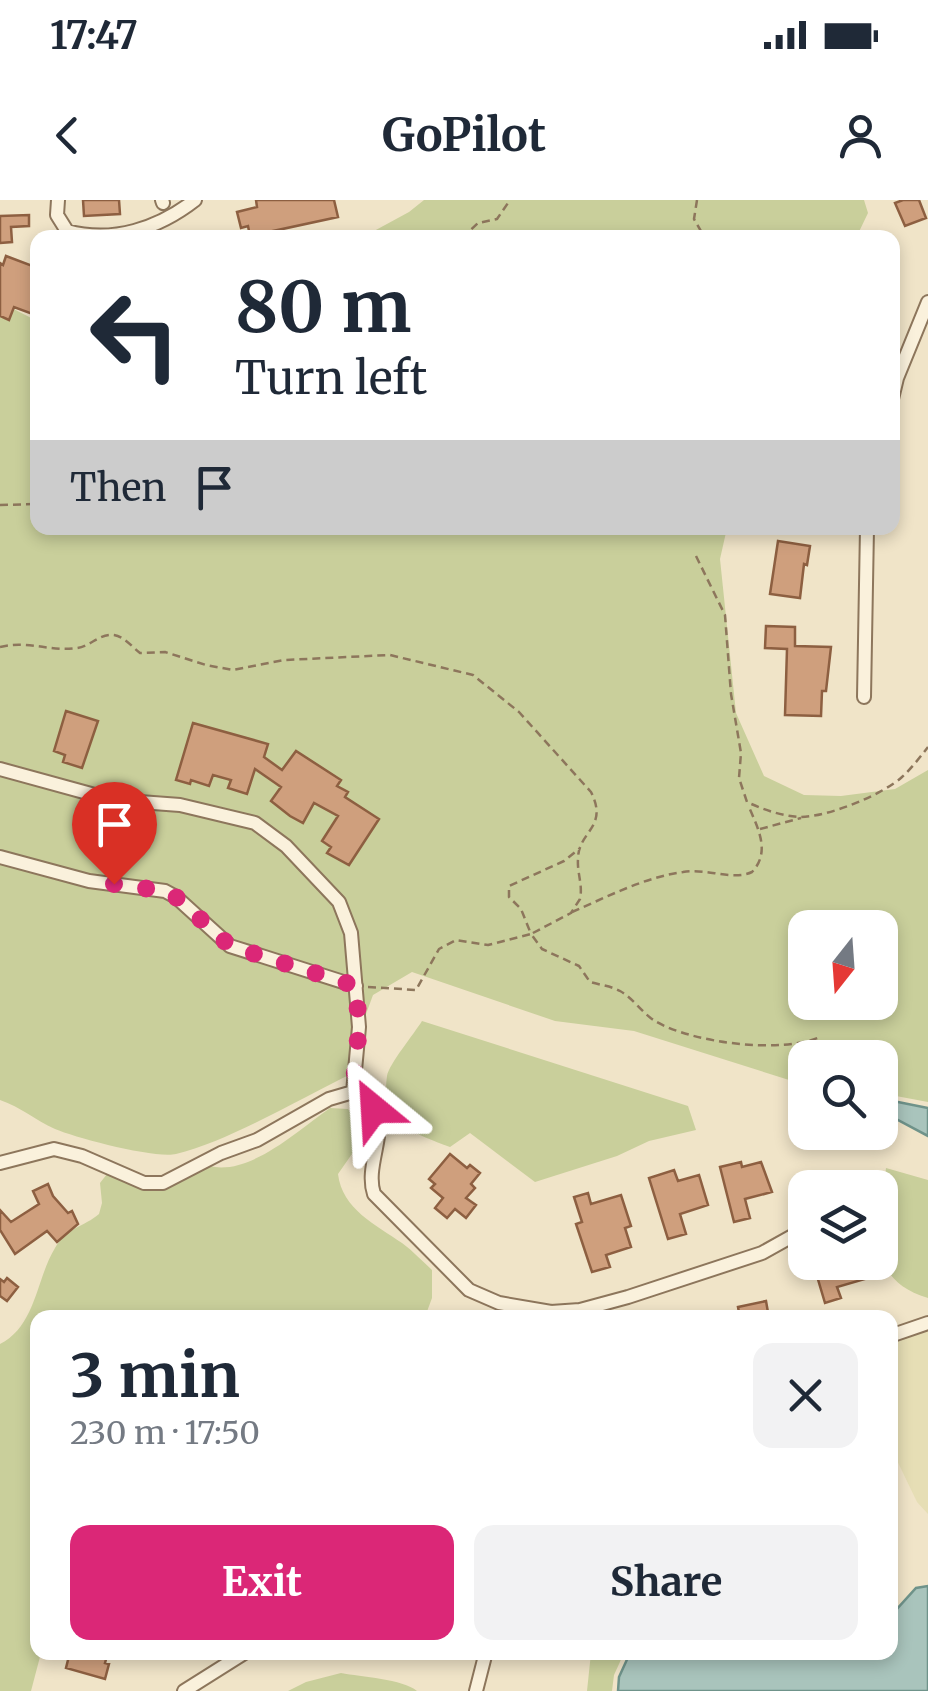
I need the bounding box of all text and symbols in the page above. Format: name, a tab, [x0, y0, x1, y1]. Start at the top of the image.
text: 17:47	[50, 12, 138, 59]
text: GoPilot	[382, 107, 546, 163]
icon: back	[40, 108, 95, 163]
icon: person	[833, 108, 888, 163]
text: 80 m	[235, 263, 411, 351]
icon: left	[70, 270, 200, 400]
text: Turn left	[235, 350, 427, 406]
icon: arrive	[187, 460, 242, 515]
text: Then	[70, 464, 167, 511]
pin	[72, 782, 157, 885]
icon: arrive	[87, 797, 142, 852]
north arrow	[788, 910, 898, 1020]
map controls	[788, 910, 898, 1280]
button: search	[788, 1040, 898, 1150]
position arrow	[322, 1057, 426, 1161]
button: layers	[788, 1170, 898, 1280]
text: 3 min	[70, 1338, 240, 1413]
button: close	[753, 1343, 858, 1448]
text: 230 m · 17:50	[70, 1413, 260, 1453]
button: Exit	[70, 1525, 454, 1640]
button: Share	[474, 1525, 858, 1640]

